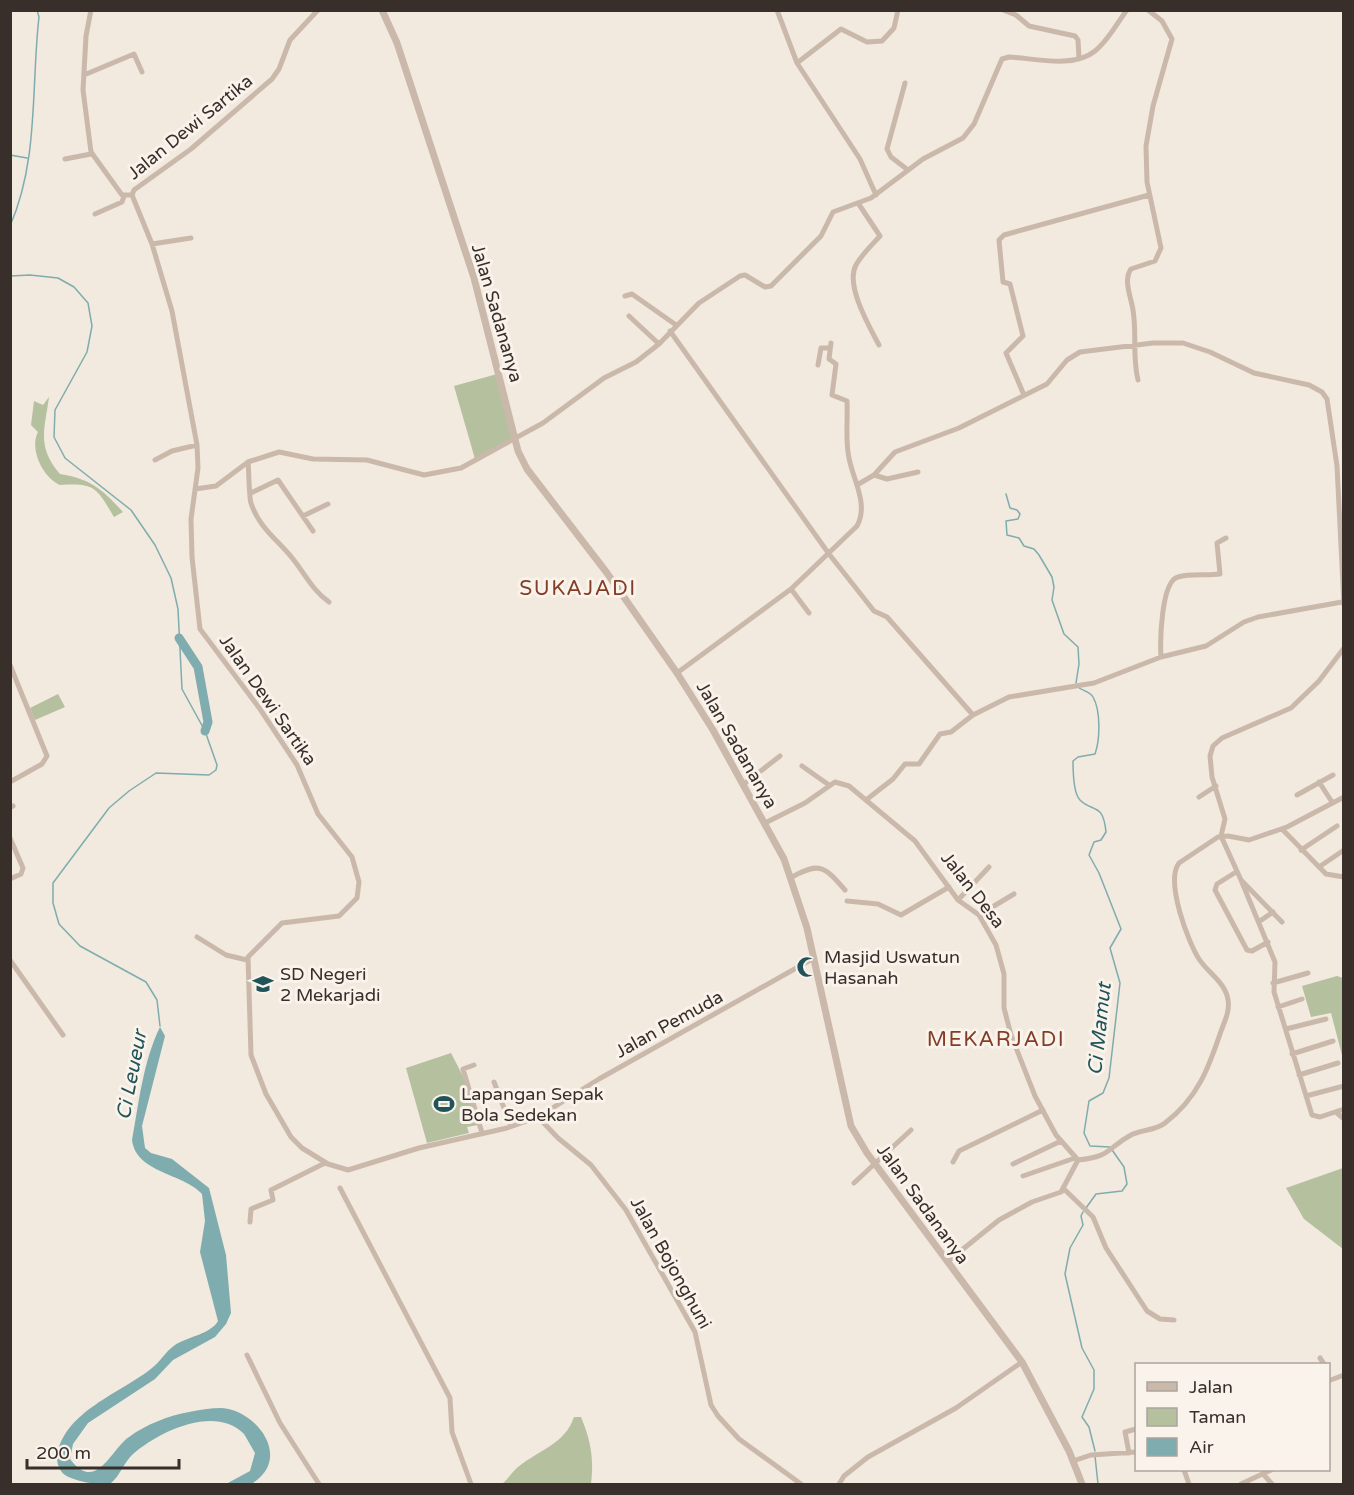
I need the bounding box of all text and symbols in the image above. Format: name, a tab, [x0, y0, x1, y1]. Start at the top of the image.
street label: Jalan Dewi Sartika	[123, 70, 257, 184]
street label: Jalan Sadananya	[467, 241, 527, 385]
district label: SUKAJADI	[519, 576, 637, 601]
street label: Jalan Dewi Sartika	[215, 630, 321, 770]
street label: Jalan Sadananya	[692, 678, 782, 812]
street label: Jalan Desa	[936, 847, 1010, 933]
place label: Masjid Uswatun Hasanah	[824, 946, 960, 989]
mosque icon: Masjid Uswatun Hasanah	[795, 955, 819, 979]
place label: SD Negeri 2 Mekarjadi	[280, 963, 380, 1006]
school or university icon: SD Negeri 2 Mekarjadi	[251, 972, 275, 996]
water label: Ci Mamut	[1083, 979, 1117, 1076]
street label: Jalan Pemuda	[611, 985, 727, 1063]
water label: Ci Leueur	[112, 1026, 153, 1122]
district label: MEKARJADI	[927, 1027, 1065, 1052]
place label: Lapangan Sepak Bola Sedekan	[461, 1083, 604, 1126]
sports icon: Lapangan Sepak Bola Sedekan	[432, 1092, 456, 1116]
street label: Jalan Sadananya	[872, 1140, 974, 1268]
street label: Jalan Bojonghuni	[626, 1193, 716, 1333]
legend	[1135, 1363, 1330, 1471]
text: Jalan	[1189, 1376, 1233, 1398]
text: Taman	[1189, 1406, 1246, 1428]
scale bar	[27, 1432, 178, 1470]
text: Air	[1189, 1436, 1214, 1458]
text: 200 m	[36, 1442, 91, 1464]

